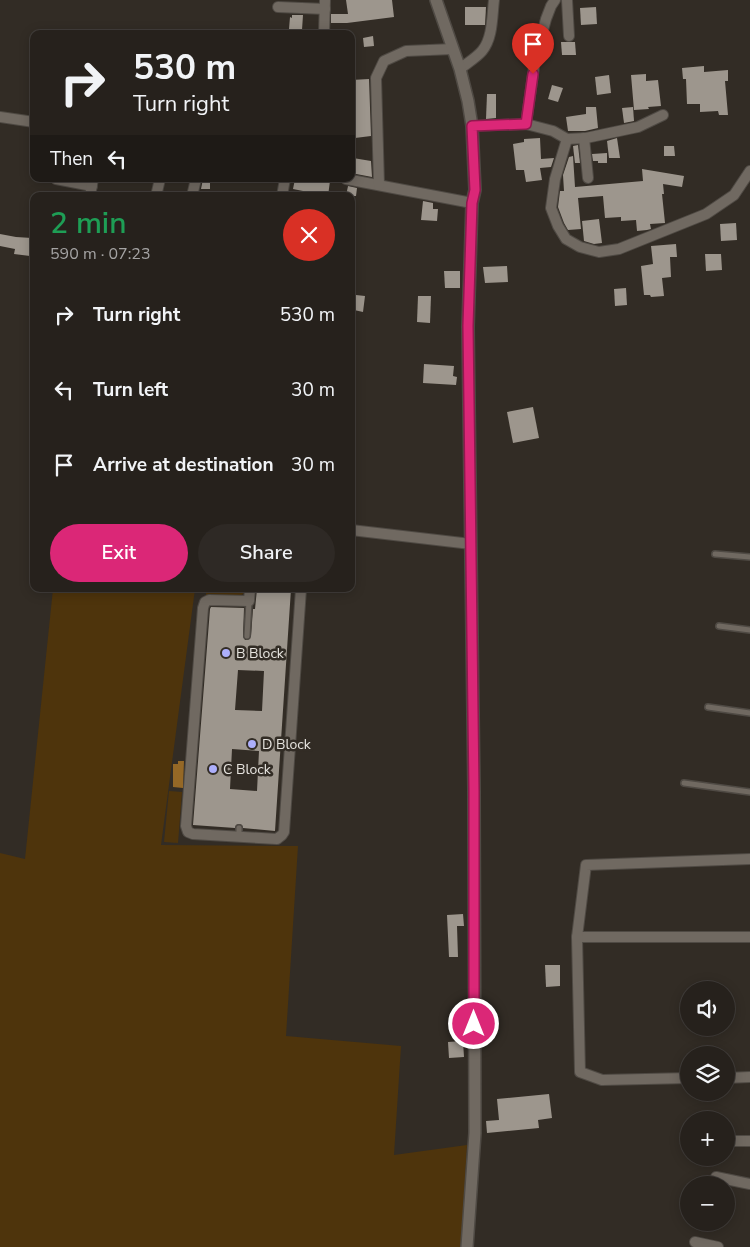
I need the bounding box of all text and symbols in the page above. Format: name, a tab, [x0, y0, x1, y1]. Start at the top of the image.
pin	[512, 23, 554, 74]
icon: arrive	[519, 30, 547, 58]
text: 530 m	[133, 44, 236, 91]
icon: right	[50, 50, 115, 115]
text: Turn right	[133, 89, 229, 119]
icon: left	[103, 145, 131, 173]
text: Then	[50, 146, 93, 172]
text: 2 min	[50, 203, 126, 244]
button: close	[283, 209, 335, 261]
text: 590 m · 07:23	[50, 243, 151, 265]
icon: right	[50, 301, 78, 329]
text: Turn right	[93, 302, 180, 328]
text: 530 m	[280, 302, 335, 328]
icon: left	[50, 376, 78, 404]
text: Turn left	[93, 377, 168, 403]
text: 30 m	[291, 377, 335, 403]
icon: arrive	[50, 451, 78, 479]
text: Arrive at destination	[93, 452, 274, 478]
text: 30 m	[291, 452, 335, 478]
button: Exit	[50, 524, 188, 582]
button: Share	[198, 524, 335, 582]
place label: B Block	[236, 644, 285, 663]
marker: B Block	[220, 647, 232, 659]
place label: D Block	[262, 735, 312, 754]
marker: D Block	[246, 738, 258, 750]
place label: C Block	[223, 760, 272, 779]
marker: C Block	[207, 763, 219, 775]
map controls	[680, 981, 735, 1231]
button: sound	[680, 981, 735, 1036]
position arrow	[447, 997, 499, 1049]
button: layers	[680, 1046, 735, 1101]
button: +	[680, 1111, 735, 1166]
button: −	[680, 1176, 735, 1231]

